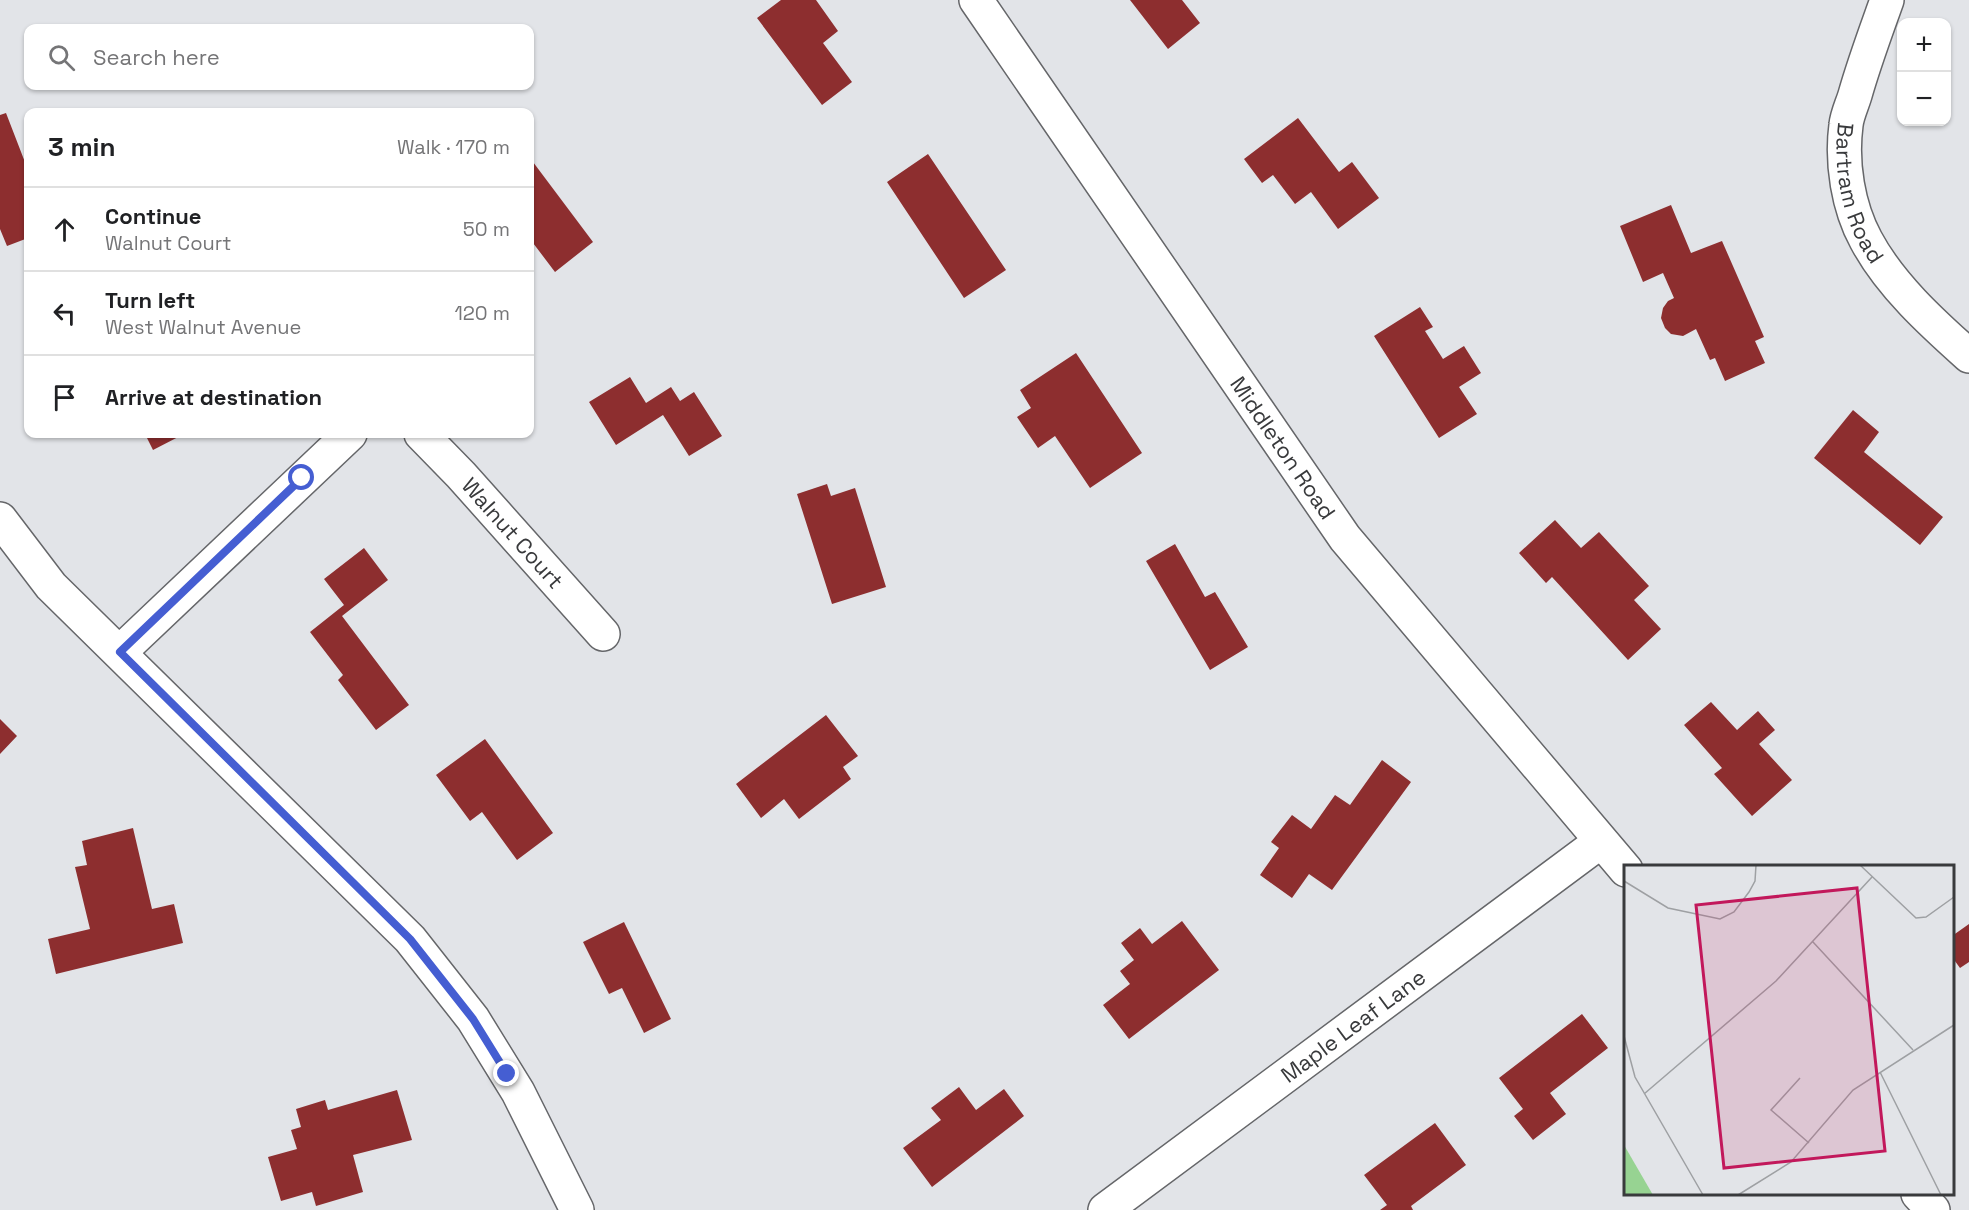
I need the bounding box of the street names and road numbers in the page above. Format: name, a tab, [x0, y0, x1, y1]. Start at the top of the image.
street label: Bartram Road	[1830, 121, 1890, 268]
street label: Middleton Road	[1224, 371, 1342, 525]
street label: Walnut Court	[456, 472, 570, 594]
street label: Maple Leaf Lane	[1275, 963, 1431, 1089]

